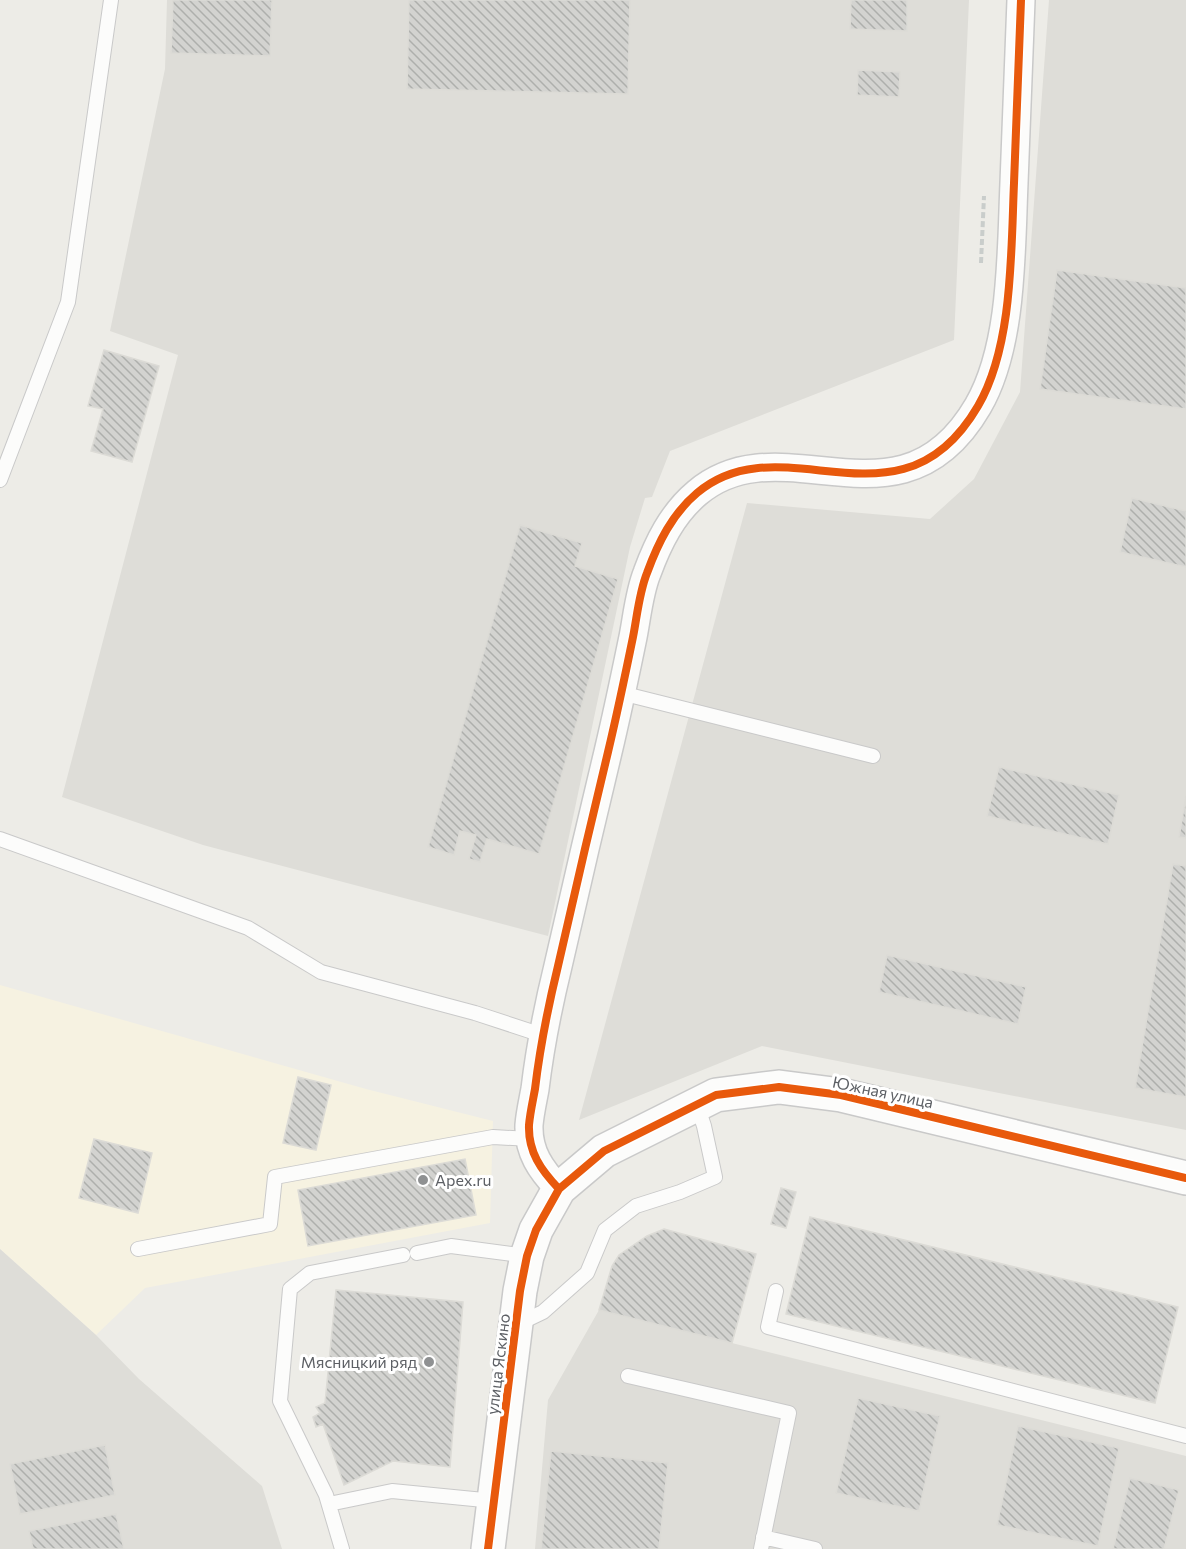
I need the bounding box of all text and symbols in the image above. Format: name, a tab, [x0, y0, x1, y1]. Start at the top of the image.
street label: Южная улица	[831, 1072, 935, 1111]
place label: Apex.ru	[435, 1170, 492, 1189]
marker: Apex.ru	[416, 1173, 430, 1187]
street label: улица Яскино	[482, 1312, 513, 1416]
place label: Мясницкий ряд	[301, 1352, 418, 1371]
marker: Мясницкий ряд	[422, 1355, 436, 1369]

